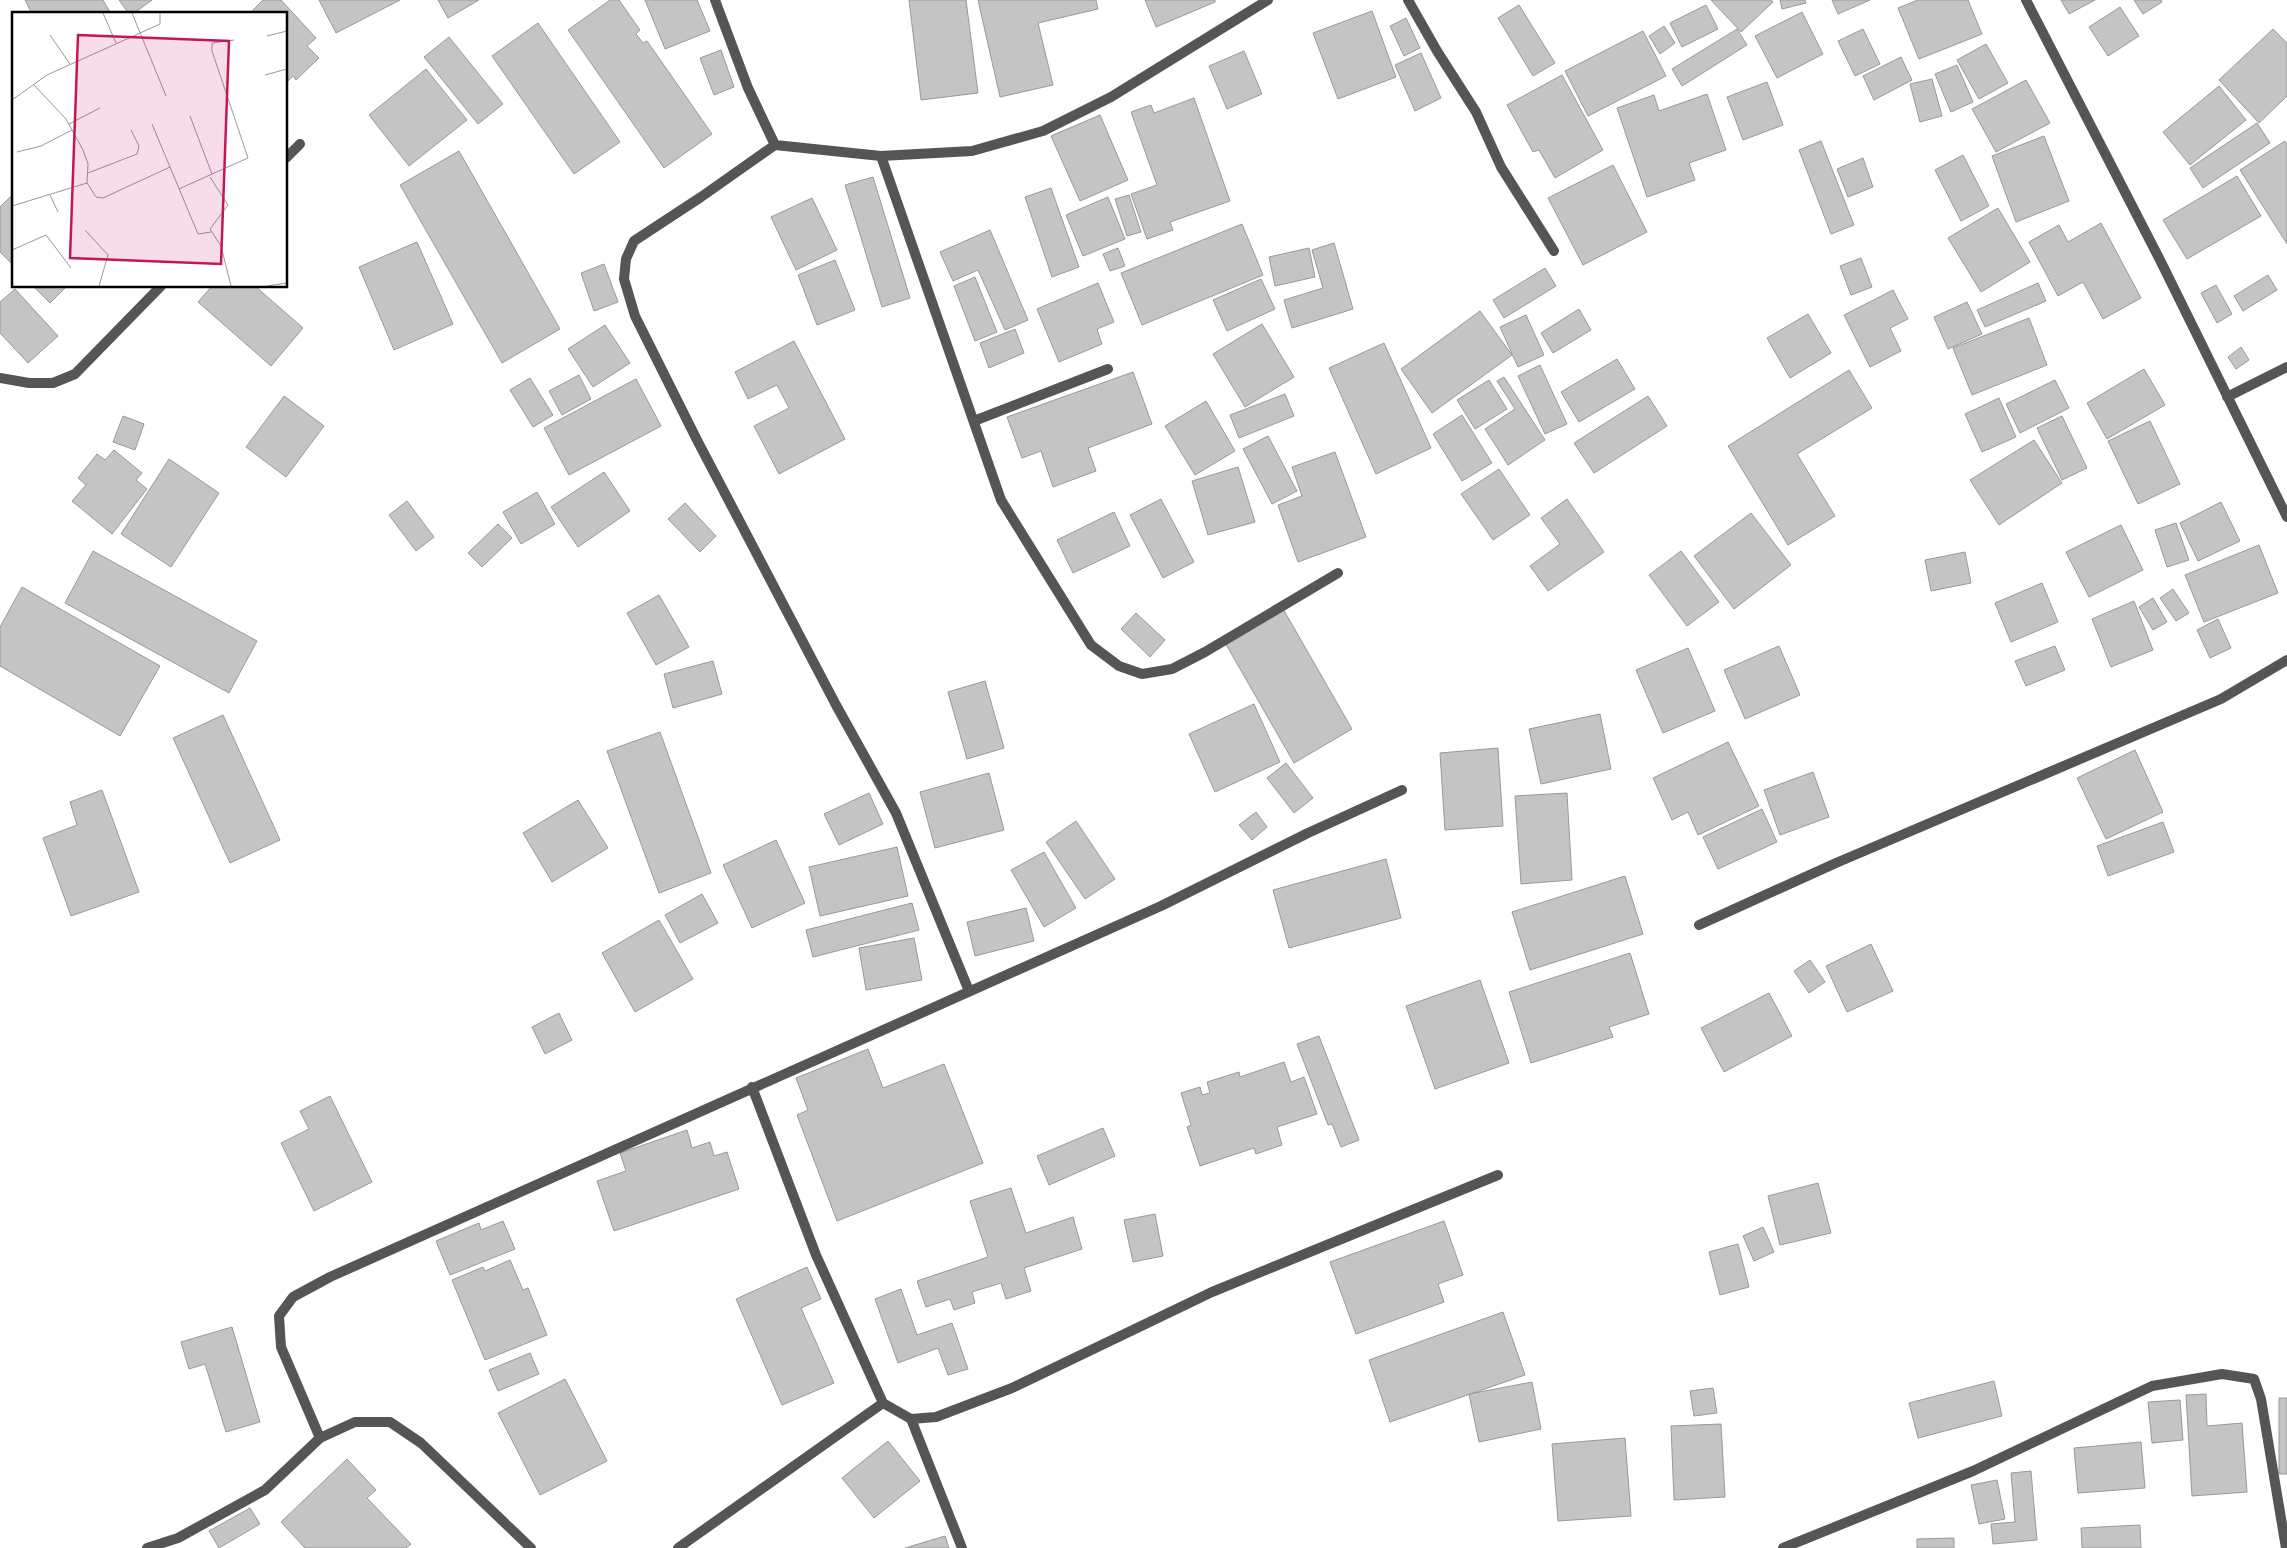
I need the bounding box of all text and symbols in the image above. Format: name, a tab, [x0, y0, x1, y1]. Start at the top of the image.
inset map	[12, 12, 288, 288]

